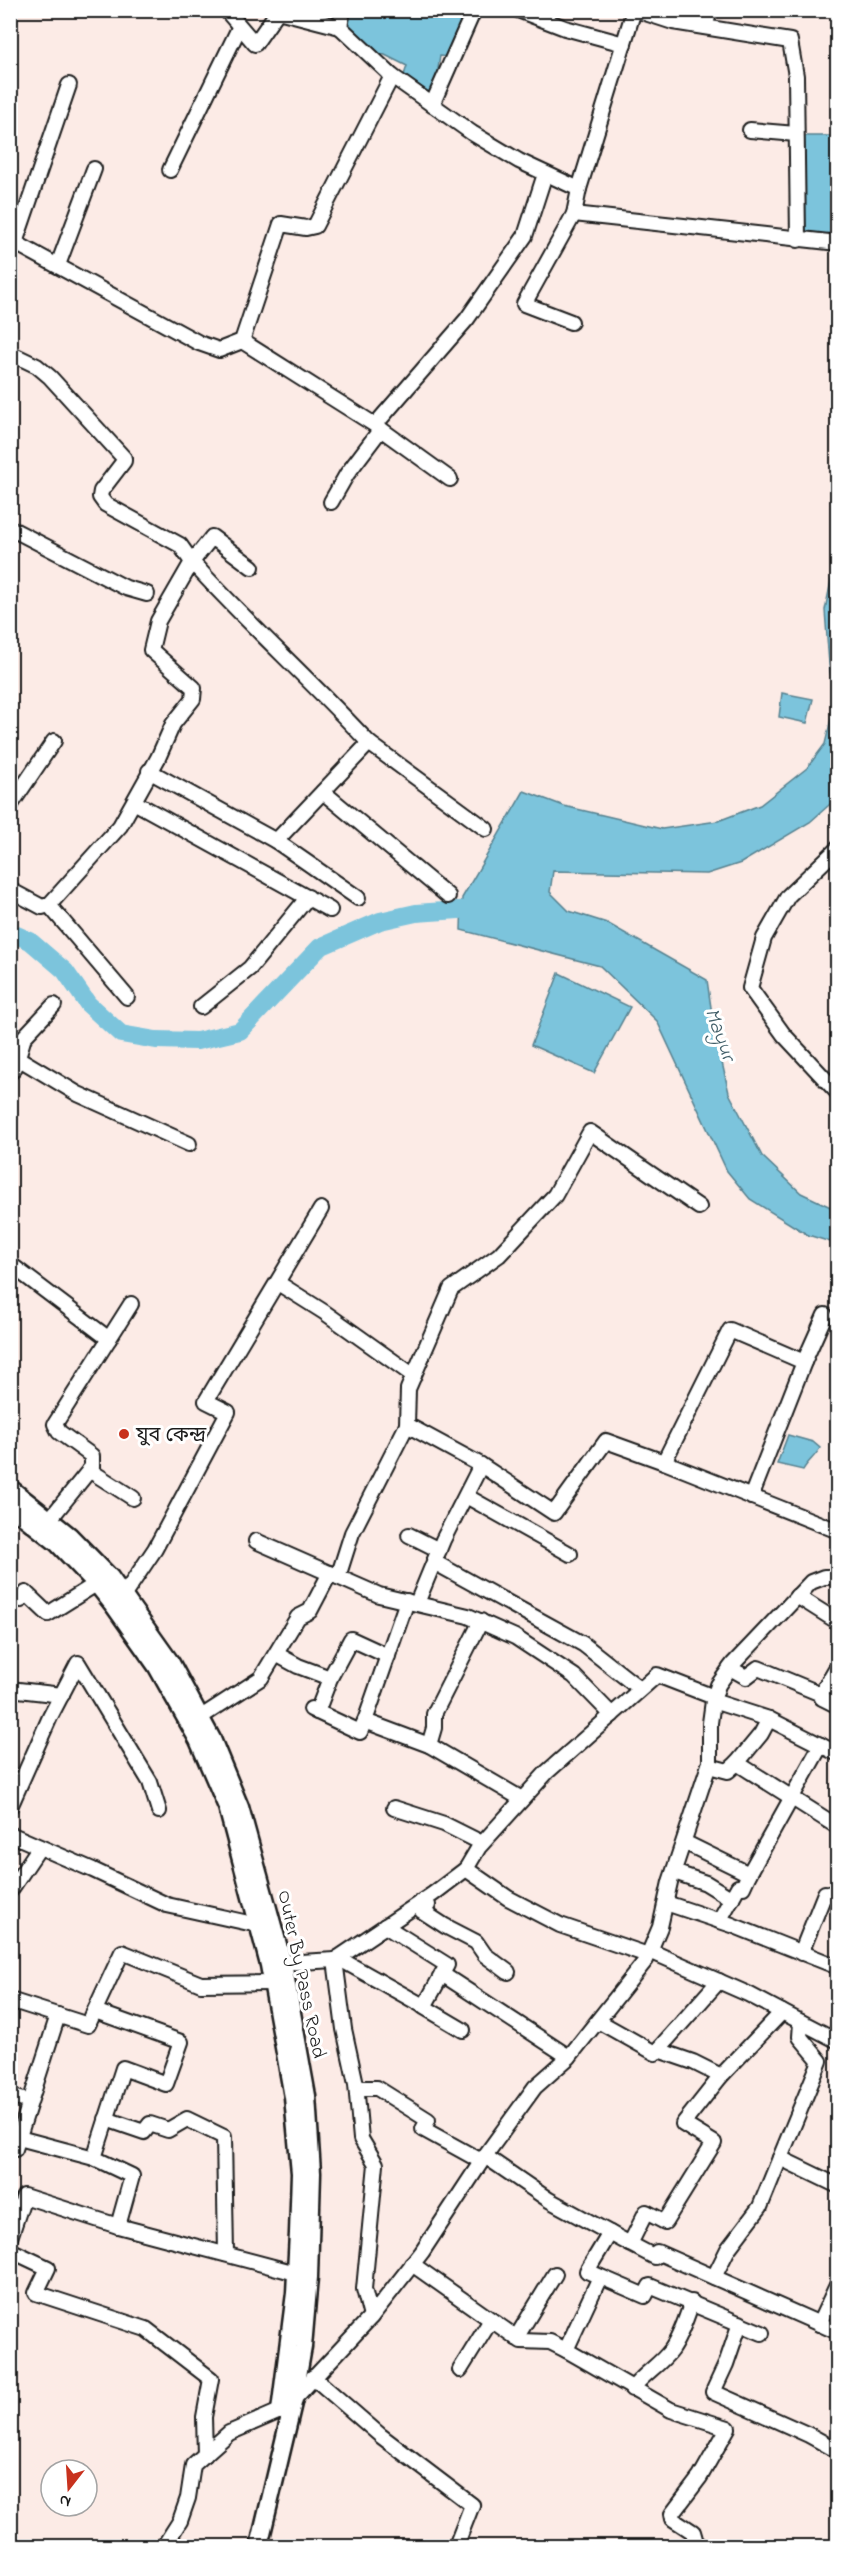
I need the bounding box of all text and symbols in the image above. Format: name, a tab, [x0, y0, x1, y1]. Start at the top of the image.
water label: Mayur	[696, 1004, 743, 1068]
place label: যুব কেন্দ্র	[135, 1422, 207, 1451]
marker: যুব কেন্দ্র	[117, 1427, 131, 1441]
street label: Outer By Pass Road	[269, 1888, 333, 2061]
north arrow	[39, 2458, 99, 2518]
text: N	[56, 2487, 74, 2513]

